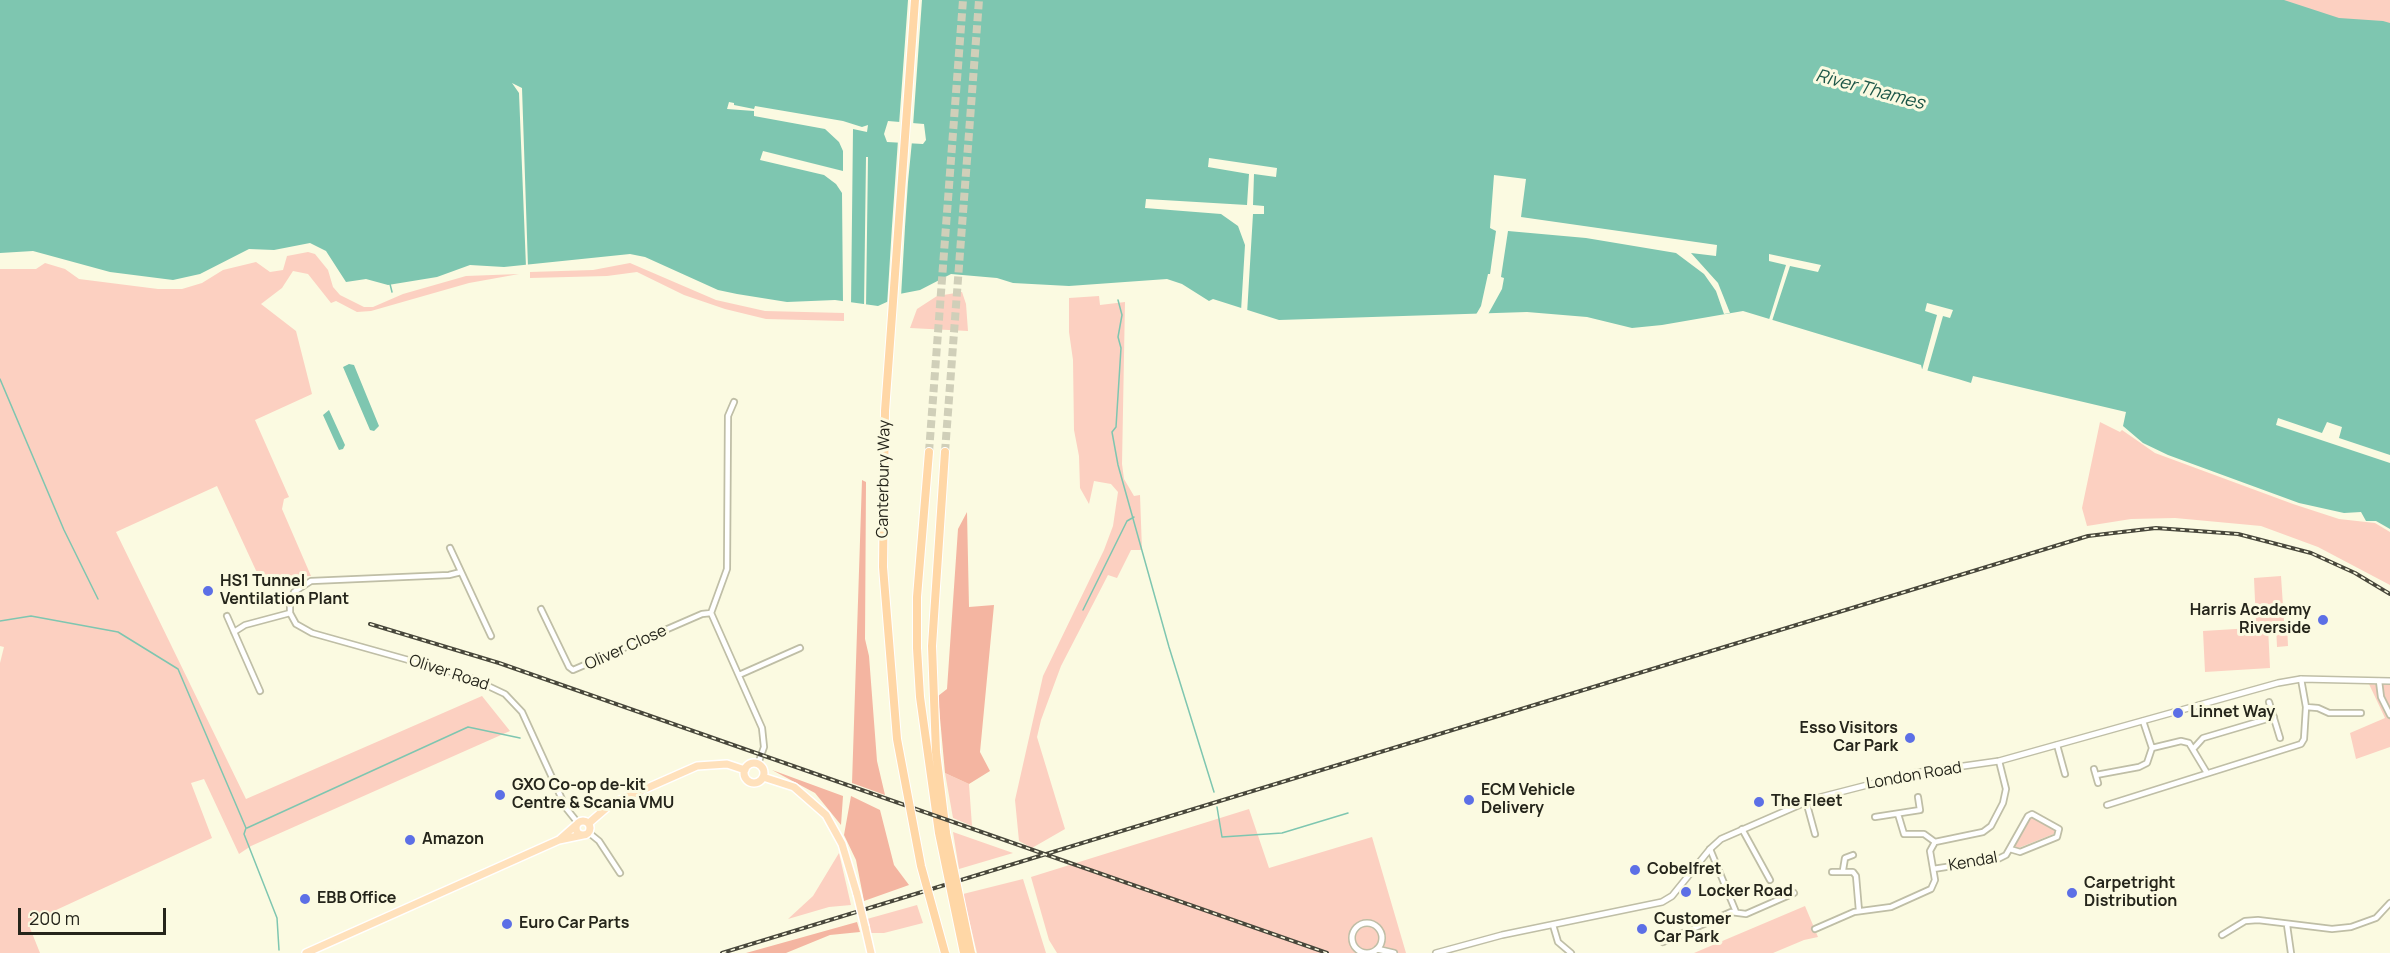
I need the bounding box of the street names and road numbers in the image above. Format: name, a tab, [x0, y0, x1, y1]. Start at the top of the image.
street label: Canterbury Way	[873, 420, 895, 538]
street label: Oliver Close	[582, 621, 670, 675]
street label: Oliver Road	[407, 651, 491, 695]
street label: London Road	[1865, 758, 1963, 794]
street label: Kendal	[1947, 848, 1999, 876]

